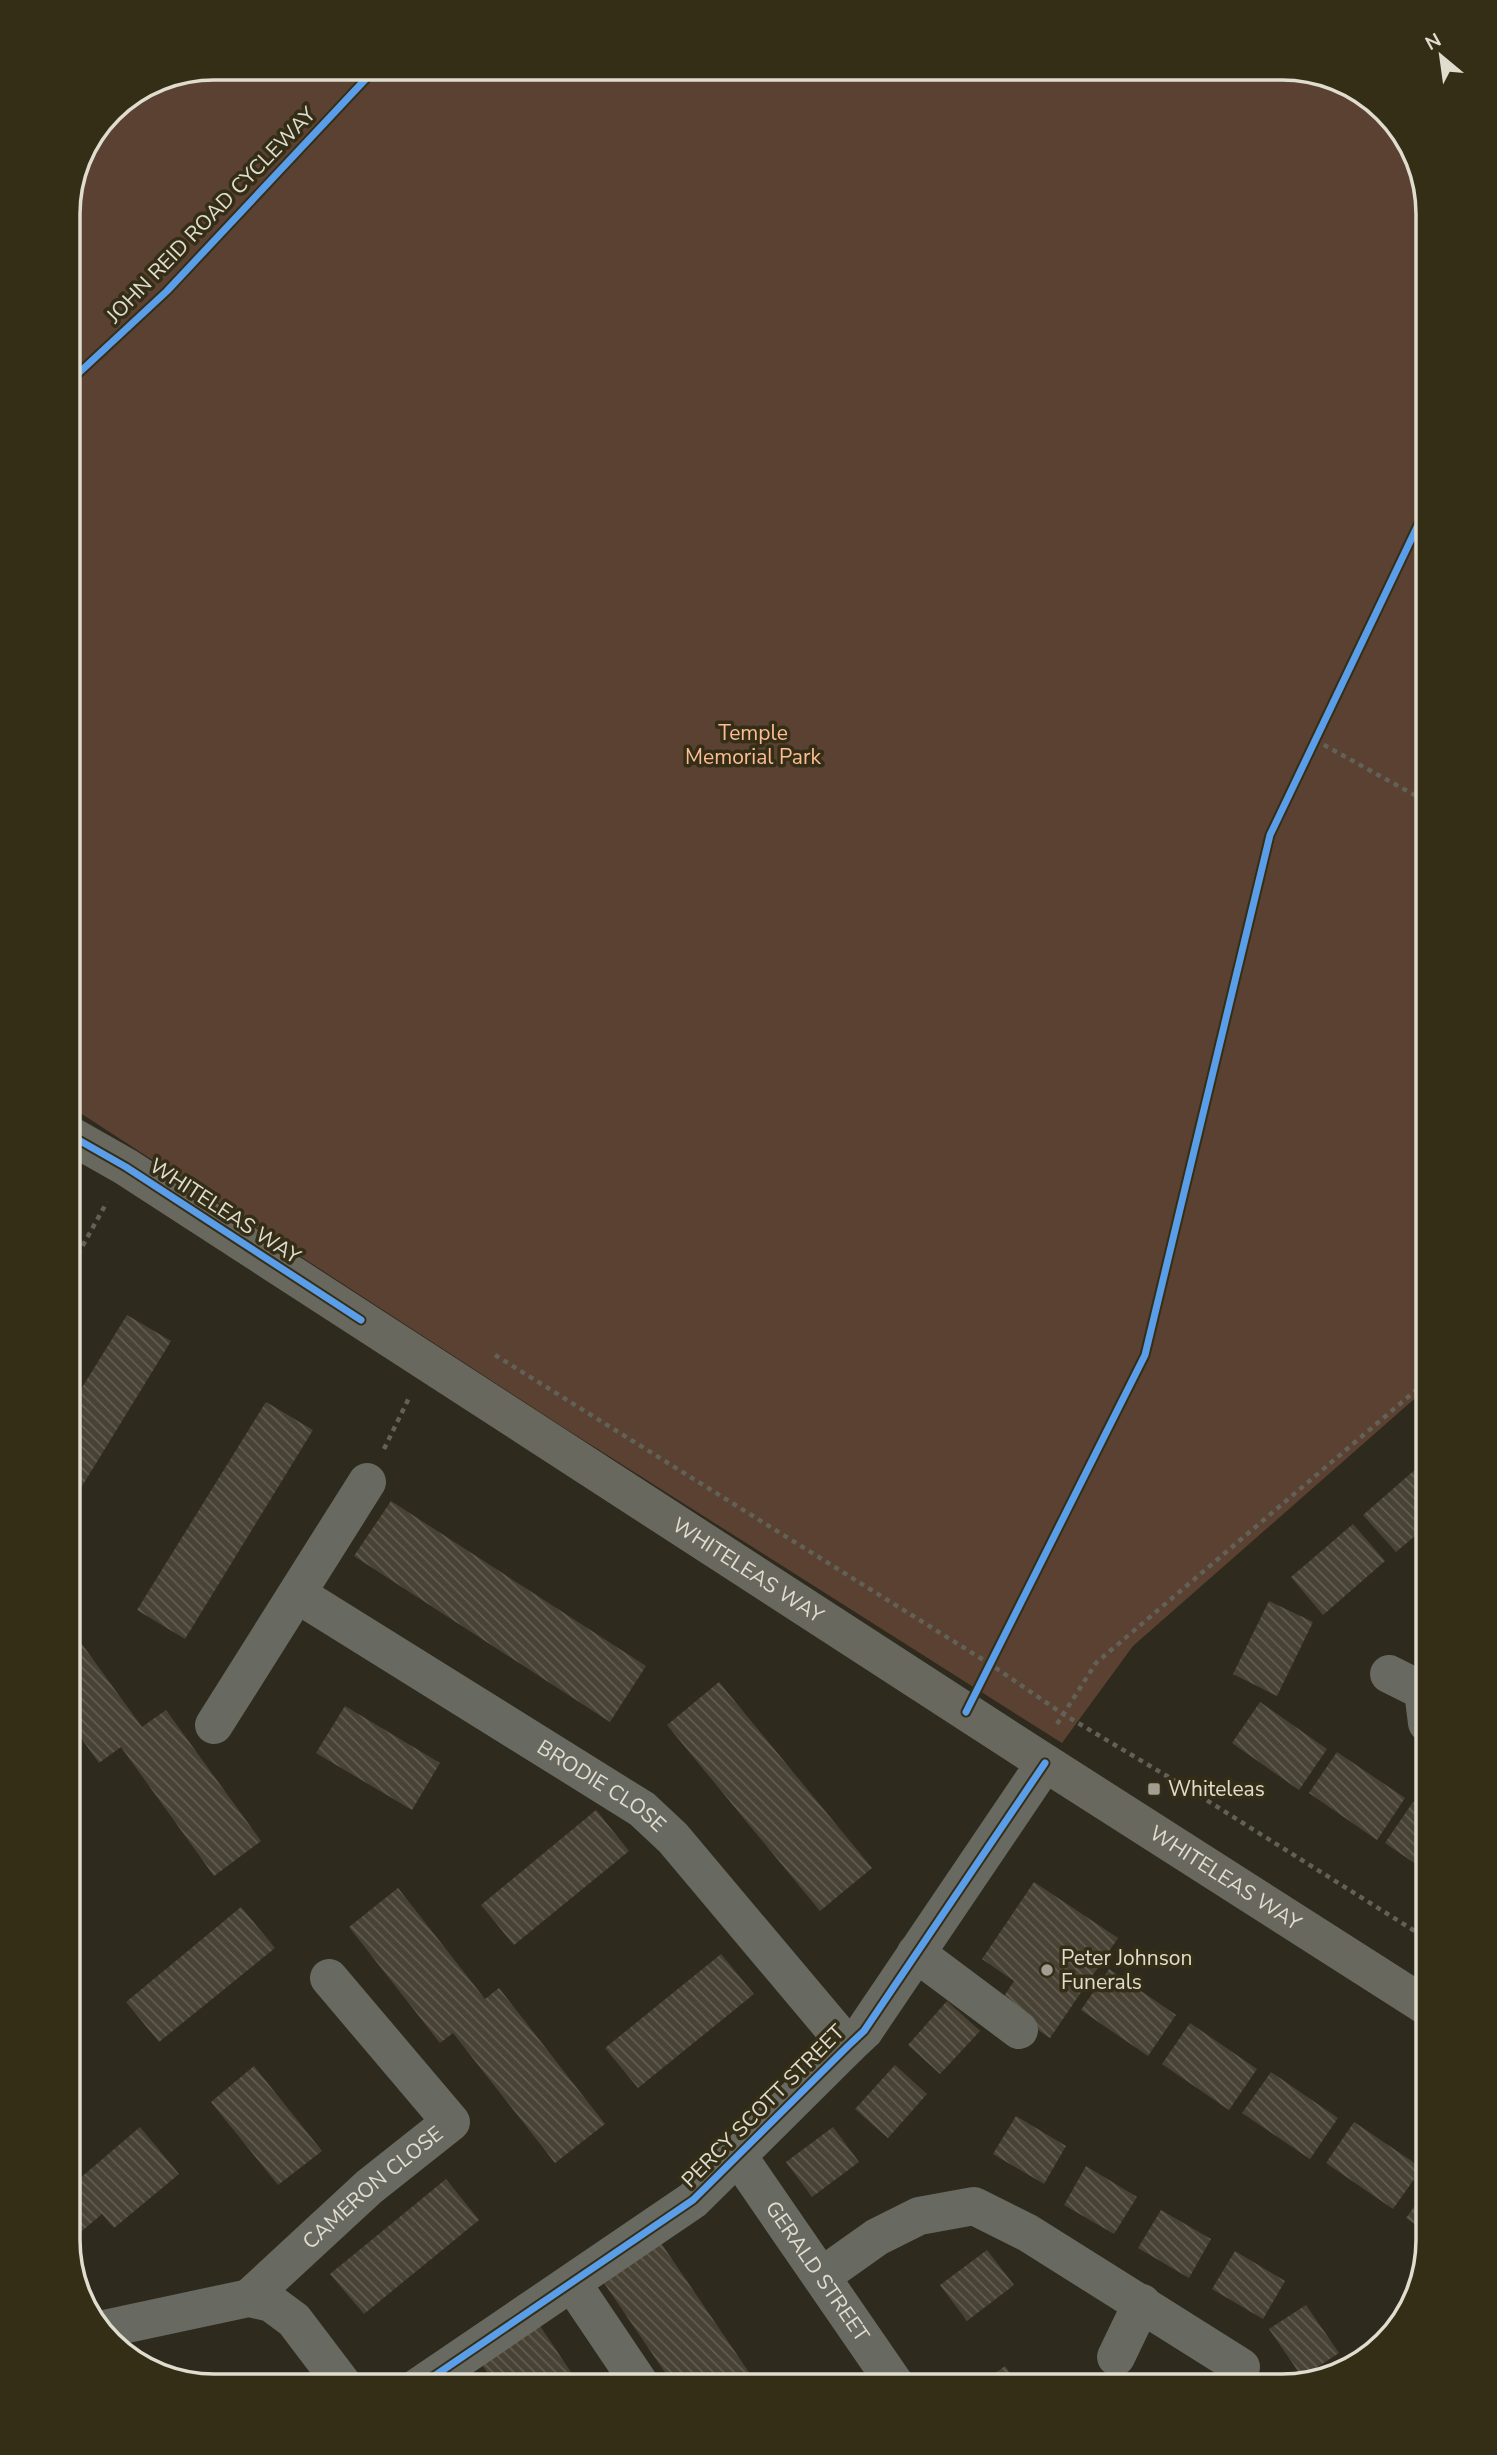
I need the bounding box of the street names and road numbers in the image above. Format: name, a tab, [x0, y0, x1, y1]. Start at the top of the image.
street label: JOHN REID ROAD CYCLEWAY	[100, 101, 322, 330]
street label: WHITELEAS WAY	[144, 1152, 306, 1271]
street label: WHITELEAS WAY	[667, 1511, 829, 1630]
street label: BRODIE CLOSE	[532, 1733, 672, 1838]
street label: WHITELEAS WAY	[1144, 1819, 1307, 1937]
street label: PERCY SCOTT STREET	[675, 2018, 851, 2194]
street label: CAMERON CLOSE	[297, 2120, 449, 2255]
street label: GERALD STREET	[759, 2195, 876, 2348]

